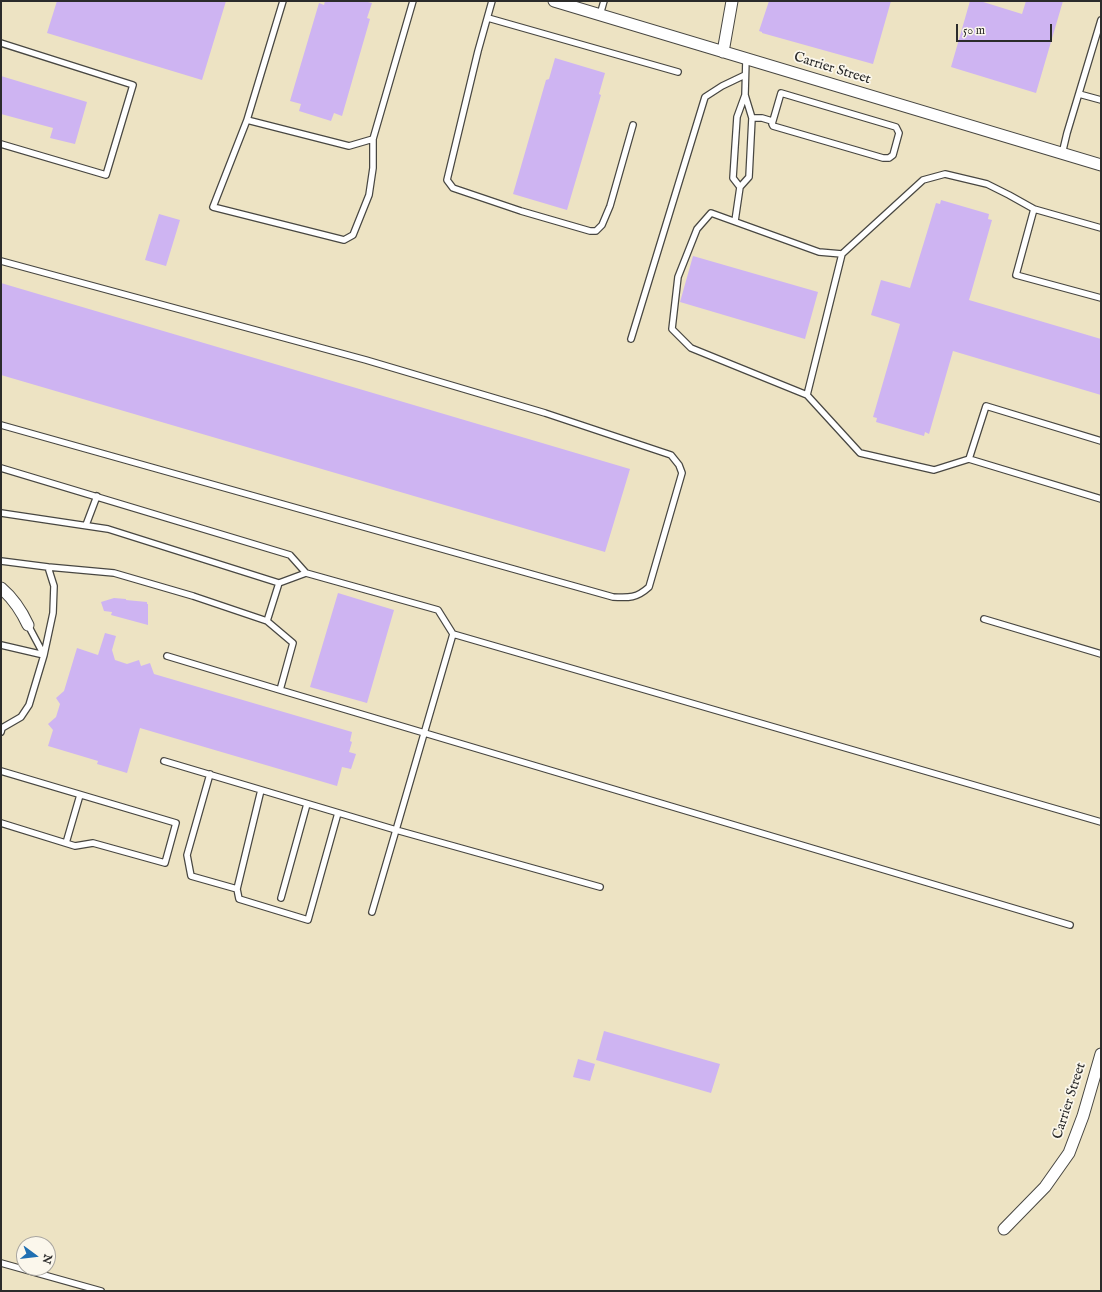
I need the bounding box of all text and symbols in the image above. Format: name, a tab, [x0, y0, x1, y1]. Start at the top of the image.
scale bar	[958, 16, 1054, 42]
text: 50 m	[963, 23, 985, 38]
street label: Carrier Street	[792, 49, 872, 89]
street label: Carrier Street	[1050, 1061, 1090, 1141]
north arrow	[16, 1236, 56, 1276]
text: N	[39, 1252, 55, 1265]

